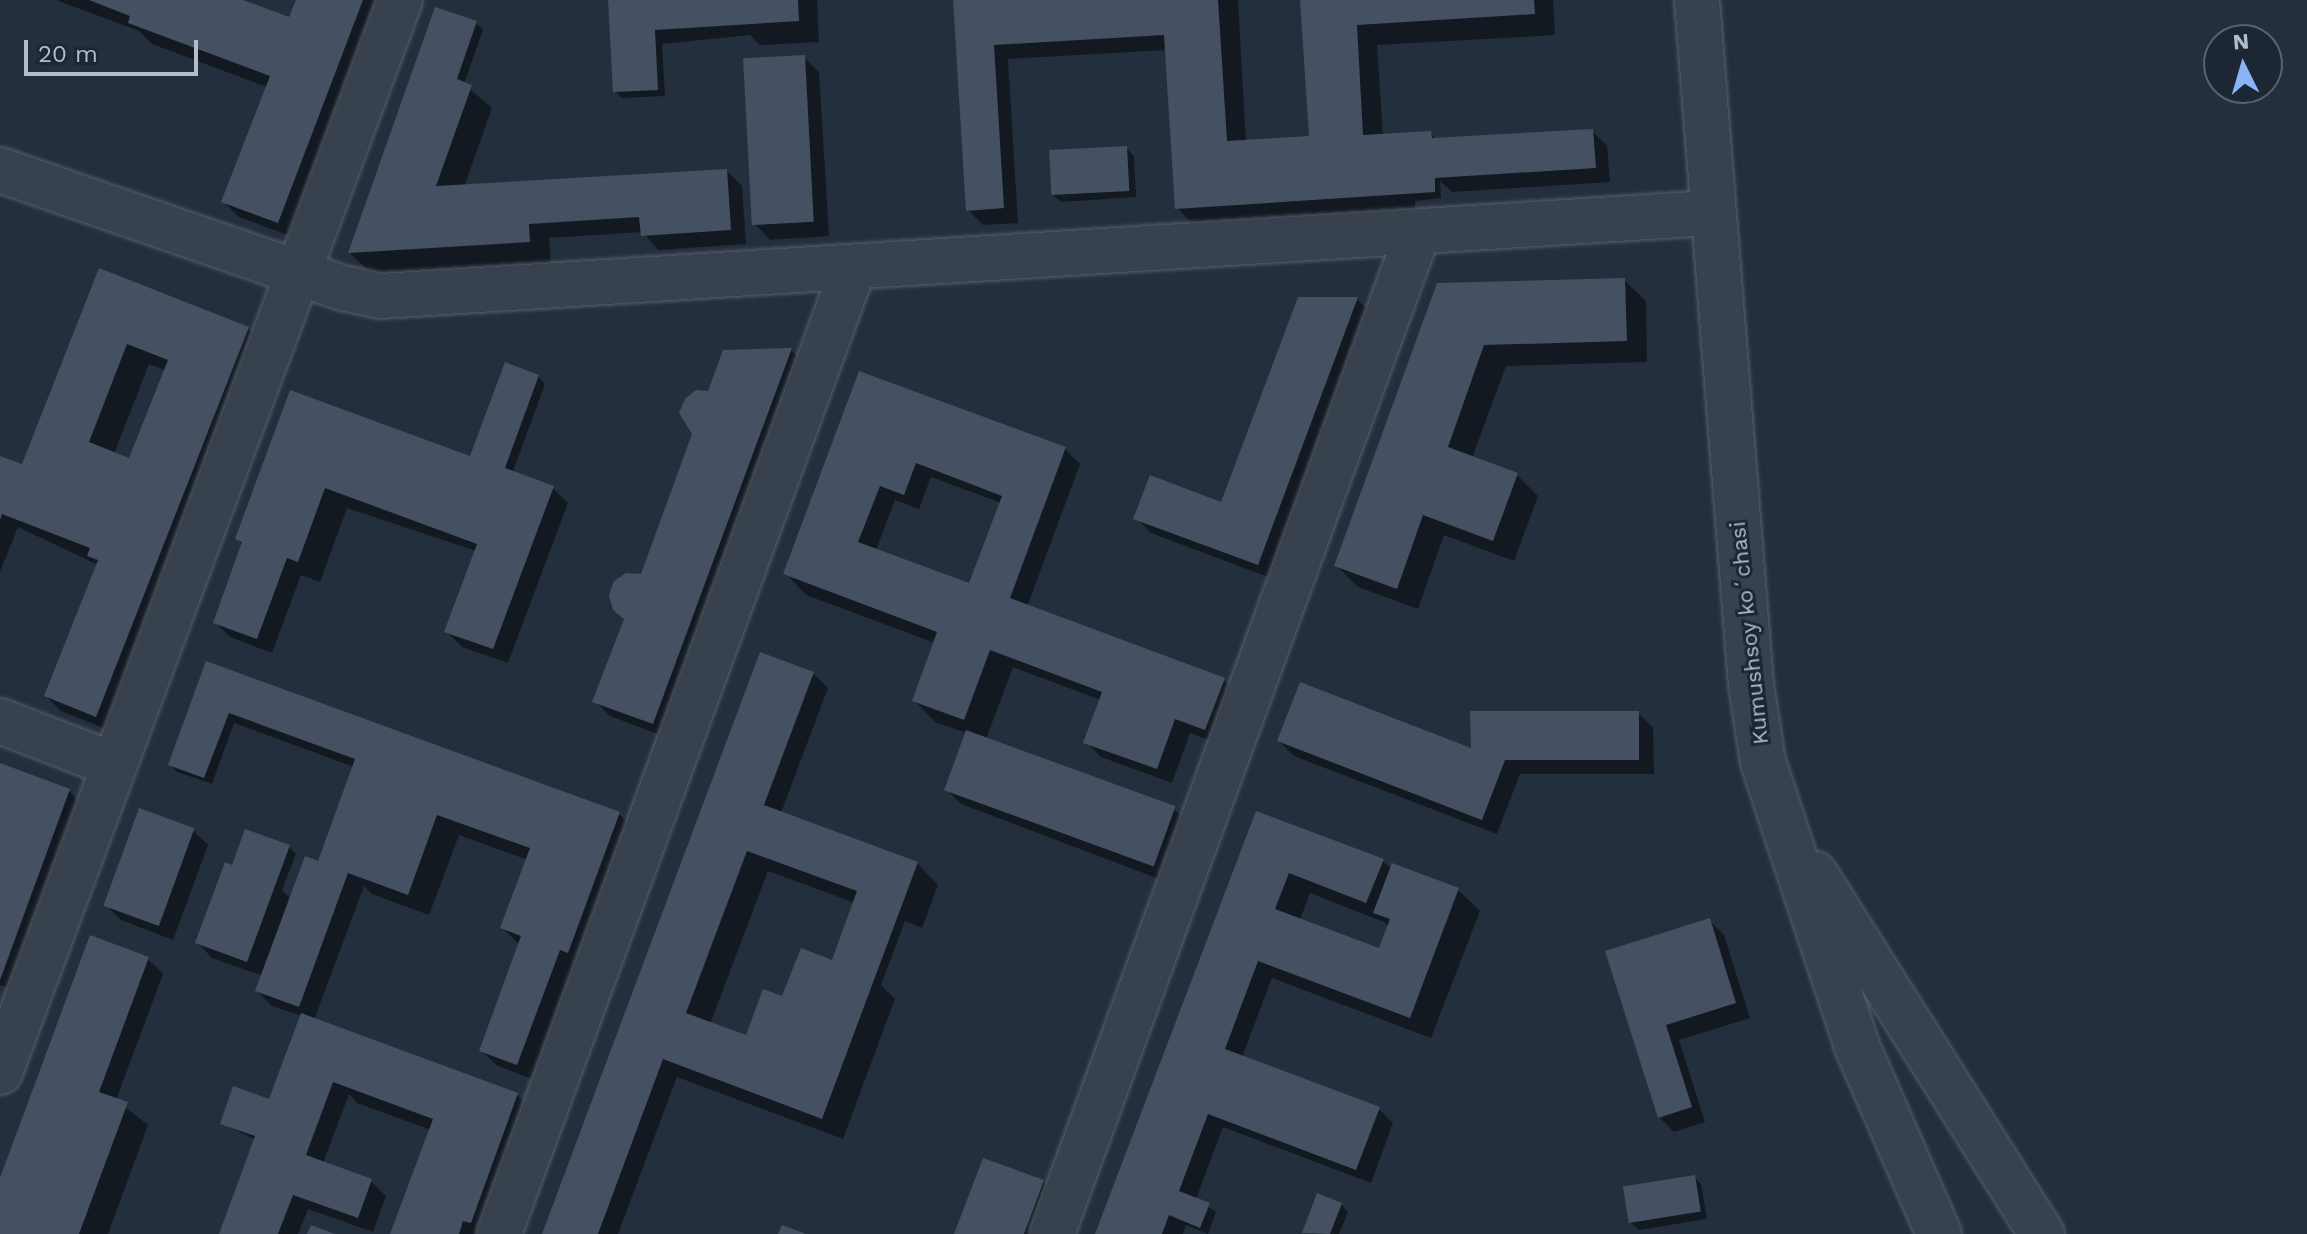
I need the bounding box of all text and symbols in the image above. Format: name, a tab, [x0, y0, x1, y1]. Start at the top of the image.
scale bar	[28, 24, 202, 74]
north arrow	[2203, 24, 2283, 104]
text: N	[2232, 28, 2250, 55]
text: 20 m	[38, 40, 98, 68]
street label: Kumushsoy koʻchasi	[1724, 520, 1774, 746]

